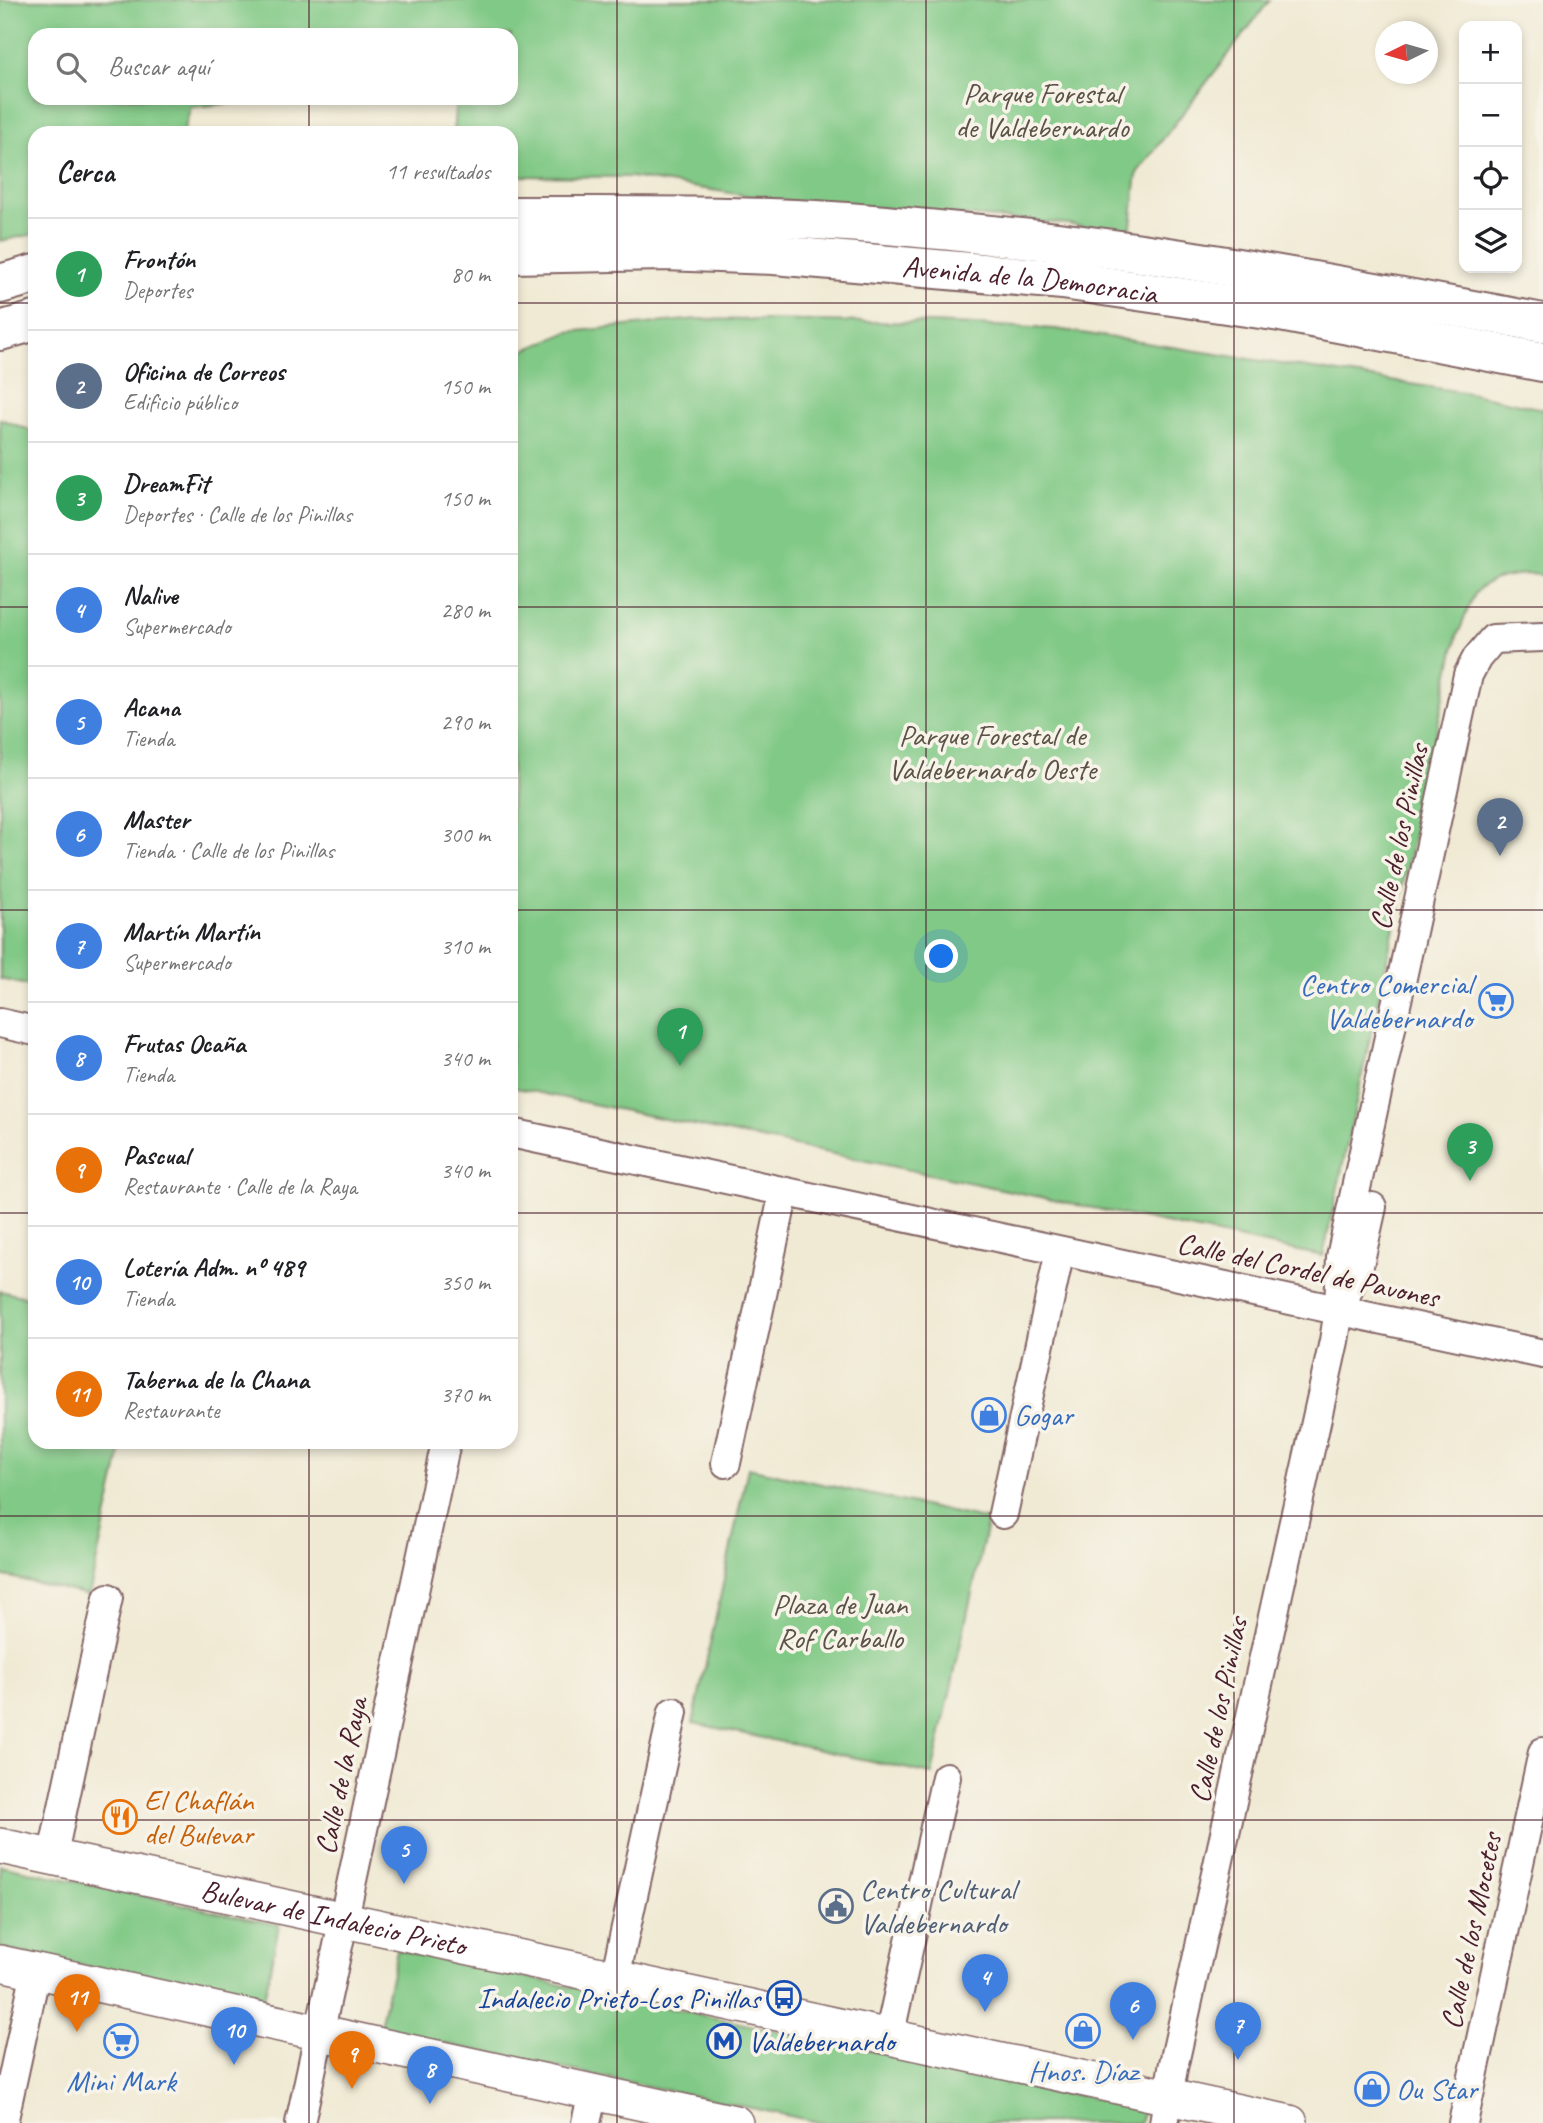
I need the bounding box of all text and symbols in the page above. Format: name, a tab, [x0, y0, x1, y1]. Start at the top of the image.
north arrow	[1375, 21, 1438, 84]
map controls	[1459, 21, 1522, 273]
button: +	[1459, 21, 1522, 84]
search box	[28, 28, 518, 105]
icon: search	[52, 48, 90, 86]
text: Buscar aquí	[108, 50, 210, 83]
park label: Parque Forestal de Valdebernardo	[956, 74, 1130, 146]
button: −	[1459, 84, 1522, 147]
button: locate	[1459, 147, 1522, 210]
text: Cerca	[56, 153, 114, 191]
text: 11 resultados	[386, 157, 490, 186]
button: layers	[1459, 210, 1522, 273]
text: Frontón	[123, 243, 195, 276]
street label: Avenida de la Democracia	[901, 247, 1162, 313]
text: 1	[74, 260, 84, 289]
text: 80 m	[451, 260, 490, 289]
text: Deportes	[123, 276, 192, 305]
text: Oficina de Correos	[123, 355, 285, 388]
text: 2	[74, 372, 84, 401]
text: 150 m	[441, 372, 490, 401]
text: Edificio público	[123, 388, 237, 417]
text: DreamFit	[123, 467, 209, 500]
text: 3	[74, 484, 84, 513]
text: 150 m	[441, 484, 490, 513]
text: Deportes · Calle de los Pinillas	[123, 500, 352, 529]
text: Nalive	[123, 579, 178, 612]
text: 4	[74, 596, 84, 625]
text: 280 m	[441, 596, 490, 625]
text: Supermercado	[123, 612, 231, 641]
text: Acana	[123, 691, 180, 724]
text: 5	[74, 708, 84, 737]
text: 290 m	[441, 708, 490, 737]
park label: Parque Forestal de Valdebernardo Oeste	[888, 716, 1098, 788]
text: Tienda	[123, 724, 174, 753]
street label: Calle de los Pinillas	[1361, 738, 1438, 933]
pin: 2	[1477, 798, 1523, 856]
text: Master	[123, 803, 189, 836]
text: 6	[74, 820, 84, 849]
text: 300 m	[441, 820, 490, 849]
text: Tienda · Calle de los Pinillas	[123, 836, 334, 865]
text: Martín Martín	[123, 915, 260, 948]
text: 7	[74, 932, 84, 961]
text: 310 m	[441, 932, 490, 961]
your location	[924, 939, 958, 973]
text: Supermercado	[123, 948, 231, 977]
place label: Centro Comercial Valdebernardo	[1300, 965, 1477, 1037]
supermarket icon: Centro Comercial Valdebernardo	[1477, 982, 1515, 1020]
pin: 1	[657, 1008, 703, 1066]
text: Frutas Ocaña	[123, 1027, 245, 1060]
text: 8	[74, 1044, 84, 1073]
text: 340 m	[441, 1044, 490, 1073]
text: Tienda	[123, 1060, 174, 1089]
pin: 3	[1447, 1123, 1493, 1181]
text: Pascual	[123, 1139, 189, 1172]
text: 9	[74, 1156, 84, 1185]
text: 340 m	[441, 1156, 490, 1185]
text: Restaurante · Calle de la Raya	[123, 1172, 357, 1201]
street label: Calle del Cordel de Pavones	[1174, 1224, 1445, 1317]
text: Lotería Adm. nº 489	[123, 1251, 304, 1284]
text: 10	[69, 1268, 89, 1297]
text: 350 m	[441, 1268, 490, 1297]
text: Tienda	[123, 1284, 174, 1313]
text: Taberna de la Chana	[123, 1363, 309, 1396]
text: 11	[69, 1380, 89, 1409]
text: 370 m	[441, 1380, 490, 1409]
text: Restaurante	[123, 1396, 220, 1425]
shop icon: Gogar	[970, 1396, 1008, 1434]
place label: Gogar	[1014, 1396, 1075, 1434]
park label: Plaza de Juan Rof Carballo	[772, 1585, 909, 1657]
street label: Calle de los Pinillas	[1180, 1611, 1257, 1806]
street label: Calle de la Raya	[306, 1692, 377, 1858]
place label: El Chaflán del Bulevar	[144, 1781, 255, 1853]
restaurant icon: El Chaflán del Bulevar	[101, 1798, 139, 1836]
pin: 5	[381, 1826, 427, 1884]
street label: Calle de los Mocetes	[1432, 1827, 1511, 2032]
place label: Centro Cultural Valdebernardo	[860, 1870, 1020, 1942]
street label: Bulevar de Indalecio Prieto	[198, 1871, 473, 1965]
public building icon: Centro Cultural Valdebernardo	[817, 1887, 855, 1925]
pin: 4	[962, 1954, 1008, 2012]
pin: 11	[54, 1974, 100, 2032]
place label: Indalecio Prieto-Los Pinillas	[477, 1979, 763, 2017]
bus stop icon: Indalecio Prieto-Los Pinillas	[765, 1979, 803, 2017]
pin: 6	[1110, 1982, 1156, 2040]
pin: 7	[1215, 2002, 1261, 2060]
pin: 10	[211, 2007, 257, 2065]
shop icon: Hnos. Díaz	[1064, 2012, 1102, 2050]
supermarket icon: Mini Mark	[102, 2022, 140, 2060]
metro station icon: Valdebernardo	[705, 2022, 743, 2060]
place label: Valdebernardo	[748, 2022, 898, 2060]
pin: 9	[329, 2031, 375, 2089]
pin: 8	[407, 2046, 453, 2104]
place label: Hnos. Díaz	[1028, 2052, 1142, 2090]
place label: Mini Mark	[66, 2062, 178, 2100]
shop icon: Ou Star	[1353, 2070, 1391, 2108]
place label: Ou Star	[1396, 2070, 1479, 2108]

